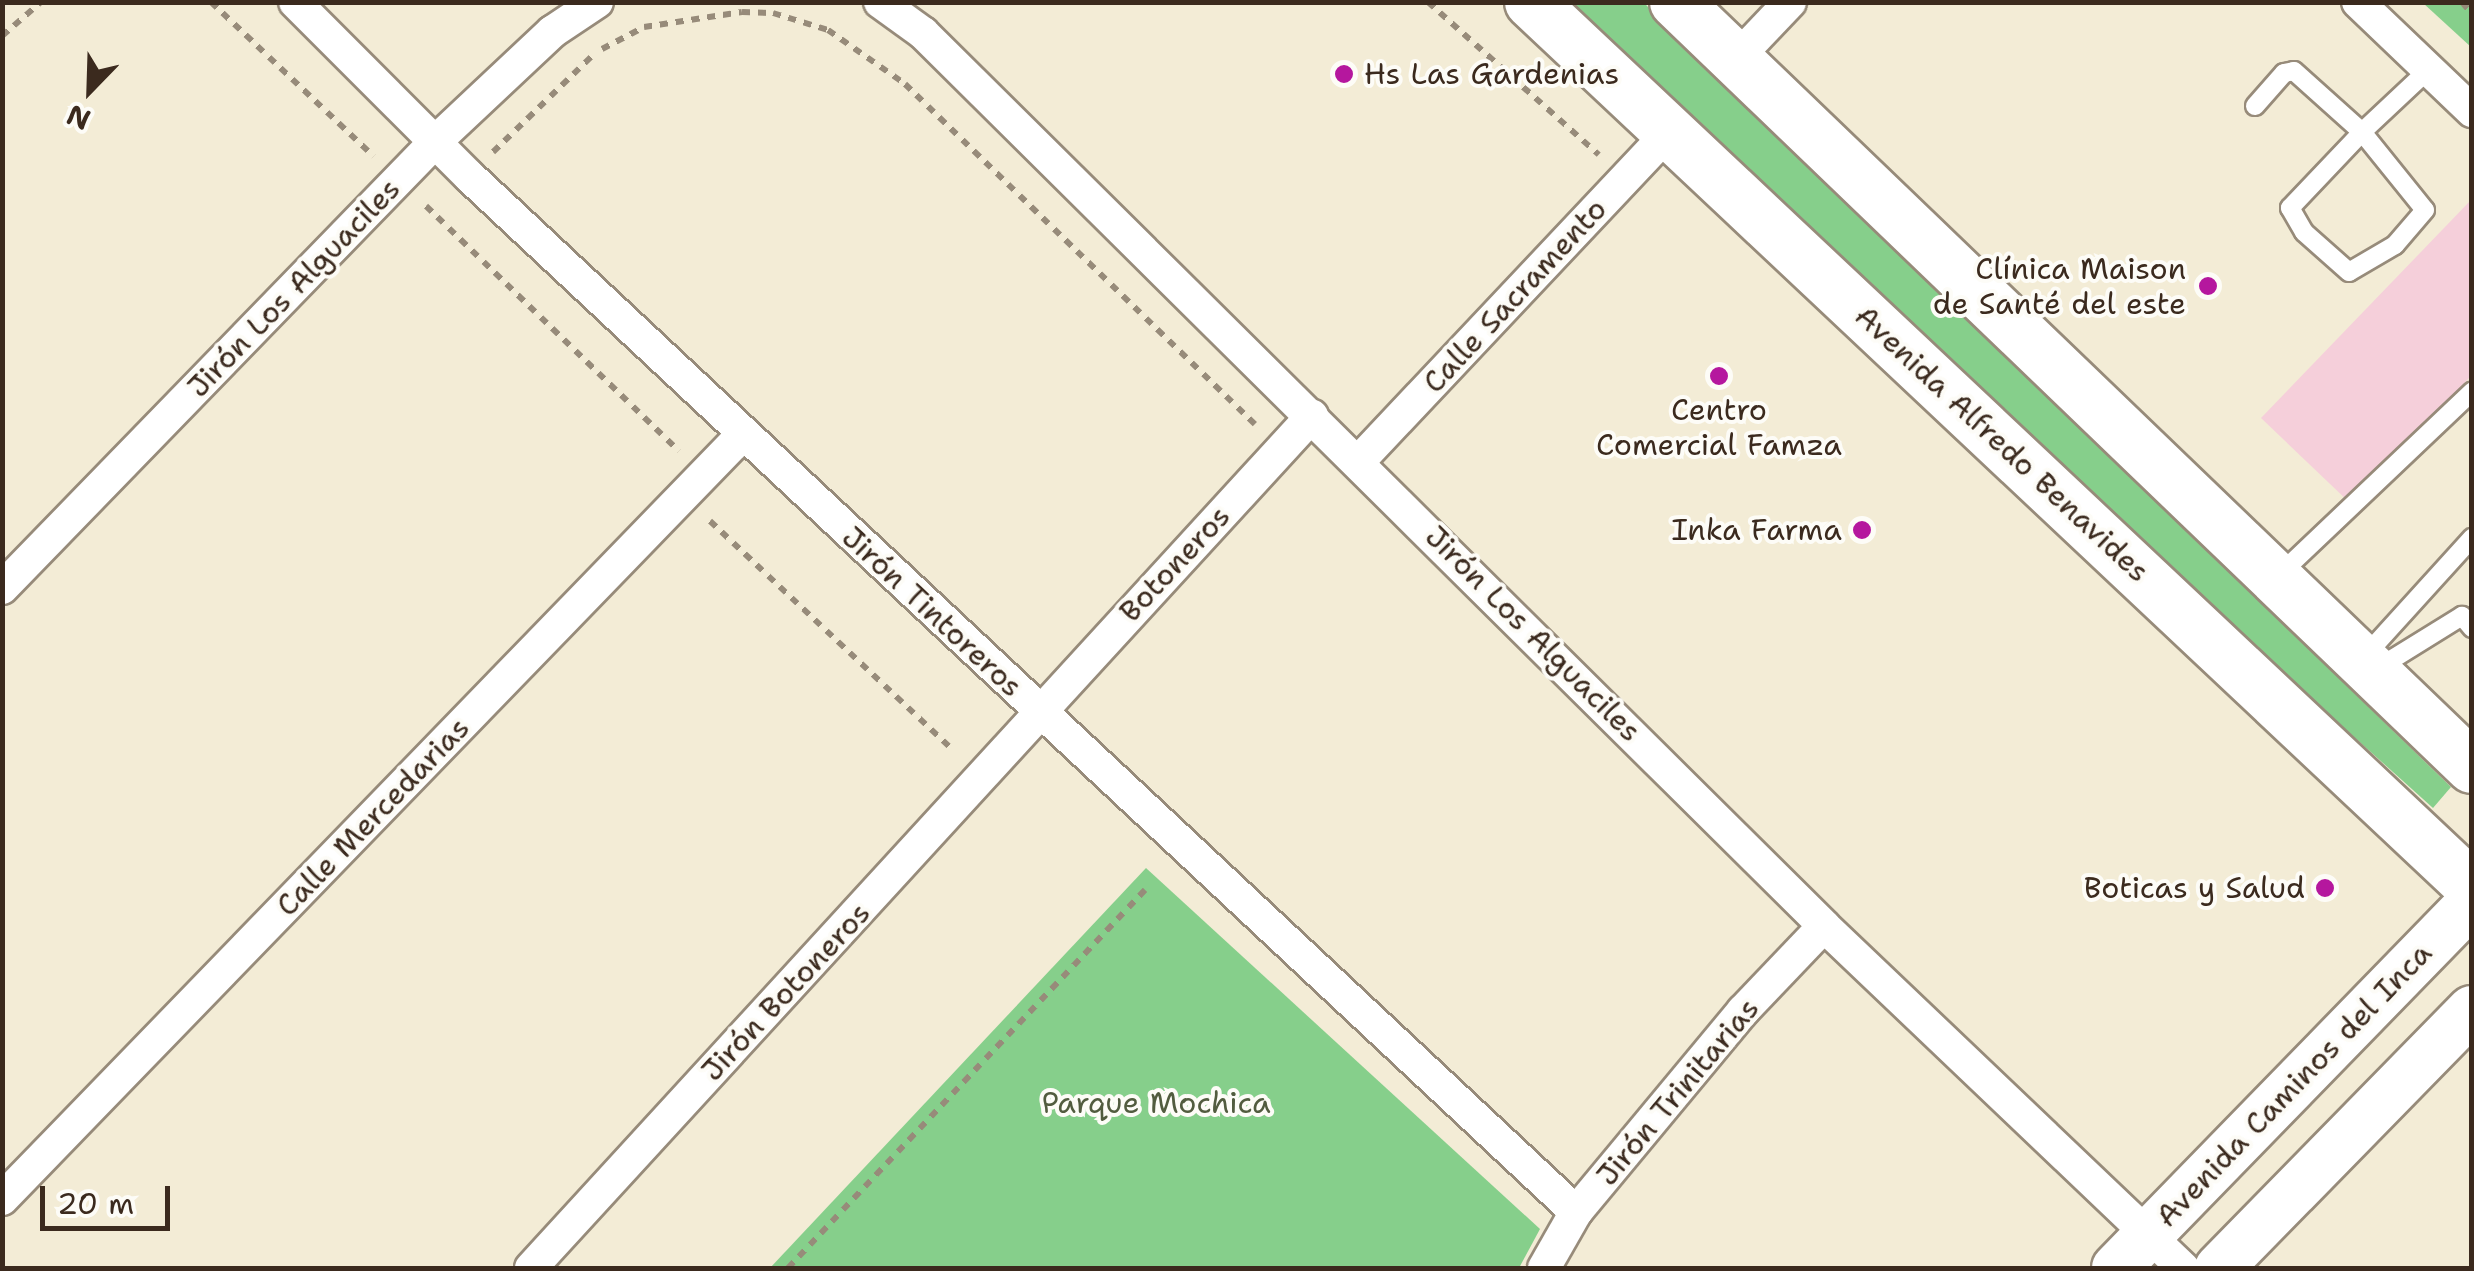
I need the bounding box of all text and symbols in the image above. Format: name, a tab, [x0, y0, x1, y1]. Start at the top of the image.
north arrow	[40, 40, 140, 140]
place label: Hs Las Gardenias	[1364, 56, 1619, 92]
marker: Hs Las Gardenias	[1333, 63, 1355, 85]
text: N	[61, 96, 96, 139]
street label: Jirón Los Alguaciles	[180, 171, 408, 405]
street label: Calle Sacramento	[1416, 191, 1614, 401]
place label: Clínica Maison de Santé del este	[1933, 251, 2186, 322]
marker: Clínica Maison de Santé del este	[2195, 273, 2221, 299]
street label: Avenida Alfredo Benavides	[1847, 298, 2157, 590]
marker: Centro Comercial Famza	[1708, 365, 1730, 387]
place label: Centro Comercial Famza	[1596, 392, 1842, 462]
street label: Botoneros	[1112, 498, 1238, 630]
place label: Inka Farma	[1672, 512, 1842, 548]
street label: Jirón Tintoreros	[834, 519, 1030, 705]
street label: Jirón Los Alguaciles	[1418, 519, 1648, 749]
marker: Inka Farma	[1851, 519, 1873, 541]
street label: Calle Mercedarias	[269, 710, 477, 924]
place label: Boticas y Salud	[2084, 870, 2305, 906]
marker: Boticas y Salud	[2314, 877, 2336, 899]
street label: Jirón Botoneros	[694, 895, 878, 1089]
street label: Avenida Caminos del Inca	[2149, 935, 2439, 1235]
street label: Jirón Trinitarias	[1589, 991, 1767, 1193]
park label: Parque Mochica	[1041, 1085, 1271, 1121]
scale bar	[45, 1166, 175, 1228]
text: 20 m	[57, 1183, 134, 1224]

